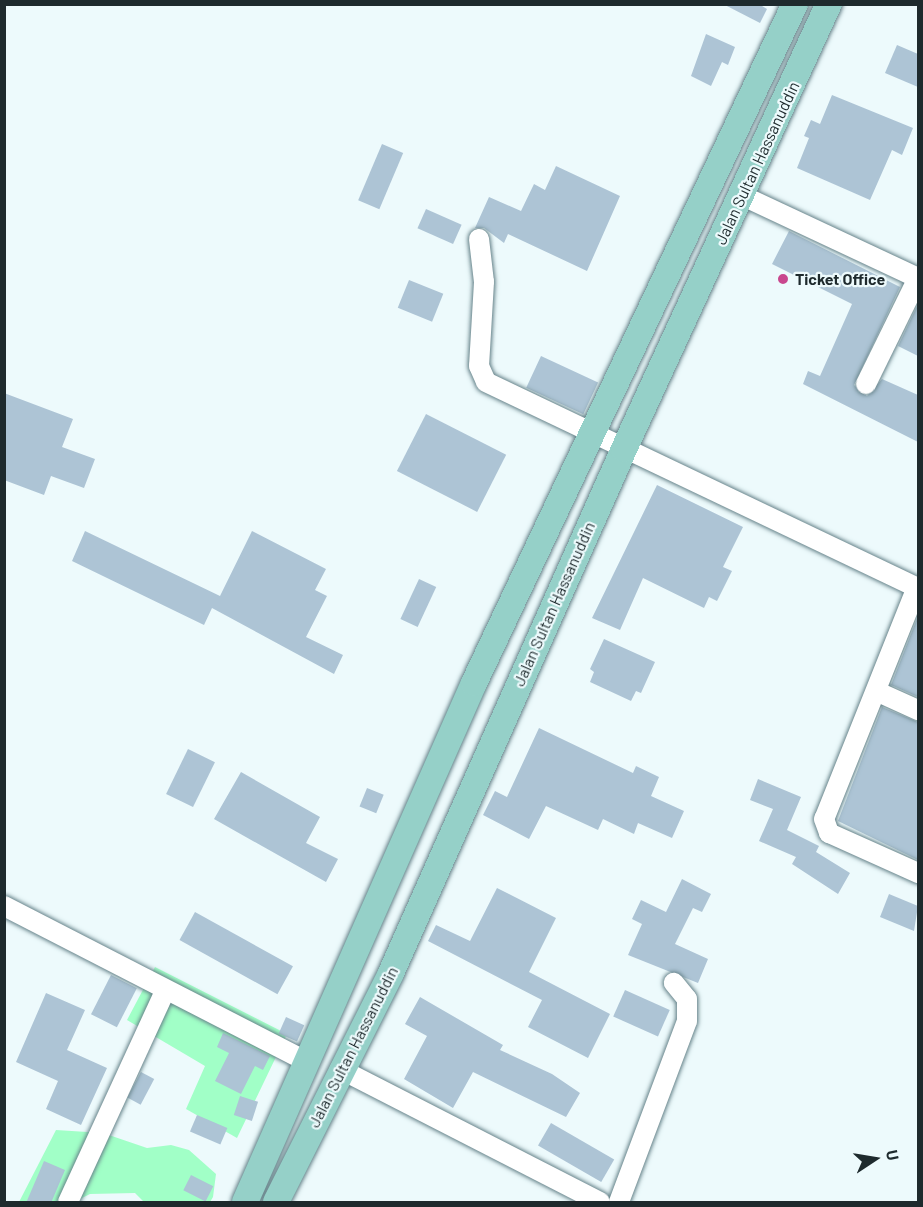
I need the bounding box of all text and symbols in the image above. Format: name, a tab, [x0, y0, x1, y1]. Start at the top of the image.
street label: Jalan Sultan Hassanuddin	[711, 78, 803, 248]
place label: Ticket Office	[795, 269, 885, 289]
marker: Ticket Office	[776, 272, 790, 286]
street label: Jalan Sultan Hassanuddin	[509, 519, 599, 689]
street label: Jalan Sultan Hassanuddin	[304, 963, 402, 1131]
north arrow	[845, 1129, 905, 1189]
text: U	[883, 1148, 903, 1162]

